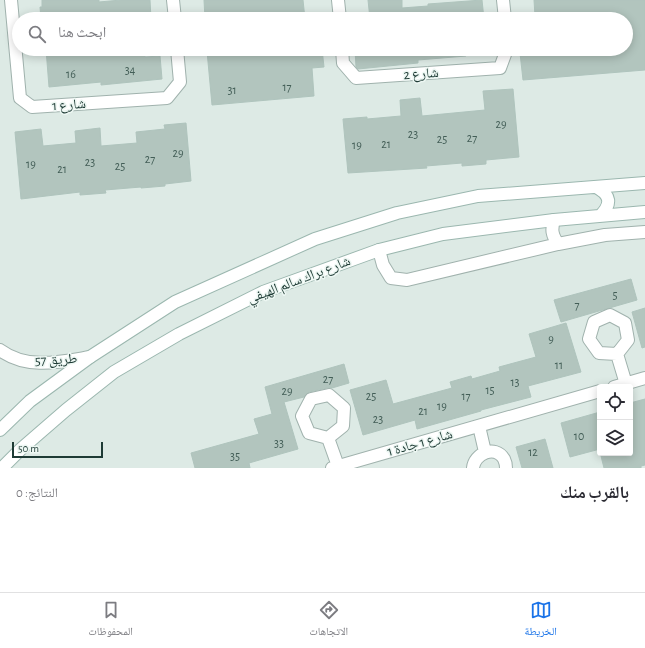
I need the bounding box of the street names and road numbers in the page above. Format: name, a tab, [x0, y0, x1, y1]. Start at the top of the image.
street label: شارع 2	[403, 66, 439, 84]
street label: شارع 1	[52, 97, 86, 115]
street label: شارع براك سالم الهيفي	[246, 254, 354, 309]
street label: طريق 57	[34, 352, 78, 370]
street label: شارع 1 جادة 1	[386, 427, 455, 461]

